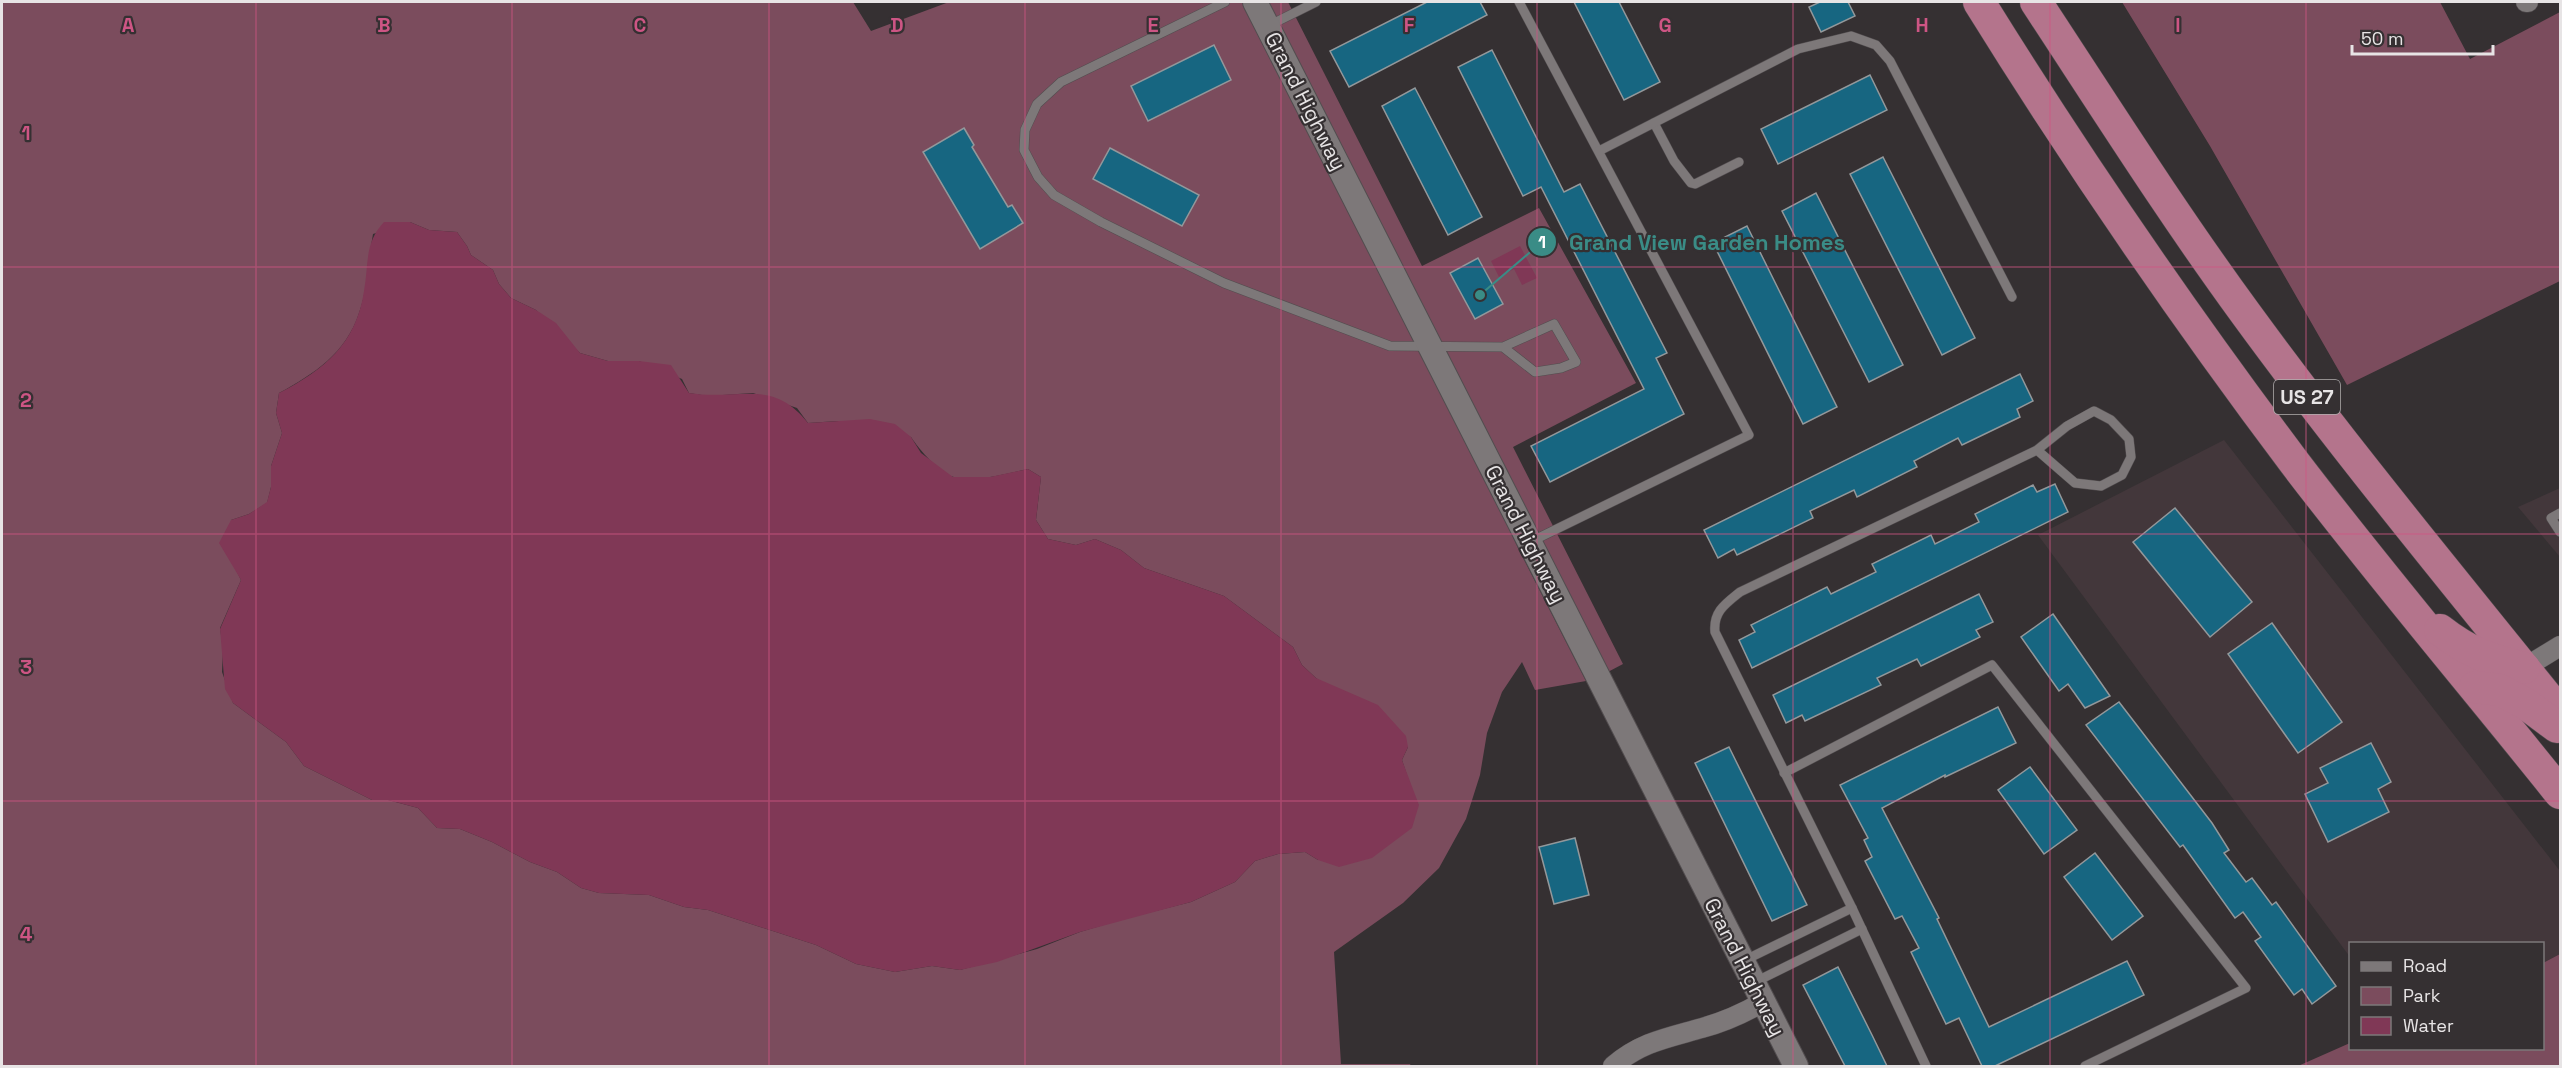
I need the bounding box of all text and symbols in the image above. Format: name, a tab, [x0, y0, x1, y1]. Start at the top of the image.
text: A	[122, 12, 135, 38]
text: B	[377, 12, 391, 38]
text: C	[634, 12, 647, 38]
text: D	[890, 12, 904, 38]
text: E	[1147, 12, 1159, 38]
text: F	[1404, 12, 1415, 38]
text: G	[1658, 12, 1672, 38]
text: H	[1915, 12, 1929, 38]
text: I	[2175, 12, 2181, 38]
scale bar	[2352, 18, 2493, 56]
street label: Grand Highway	[1260, 27, 1352, 175]
text: 50 m	[2361, 27, 2403, 50]
text: 1	[21, 120, 31, 146]
callout: Grand View Garden Homes	[1527, 222, 1857, 262]
text: Grand View Garden Homes	[1569, 228, 1845, 256]
text: 1	[1538, 230, 1546, 253]
road number: US 27	[2274, 380, 2340, 414]
text: 2	[20, 387, 32, 413]
street label: Grand Highway	[1480, 460, 1572, 608]
text: 3	[20, 654, 32, 680]
street label: Grand Highway	[1699, 893, 1791, 1041]
text: 4	[20, 921, 33, 947]
legend	[2349, 942, 2544, 1050]
text: Road	[2403, 954, 2447, 977]
text: Park	[2403, 984, 2441, 1007]
text: Water	[2403, 1014, 2454, 1037]

